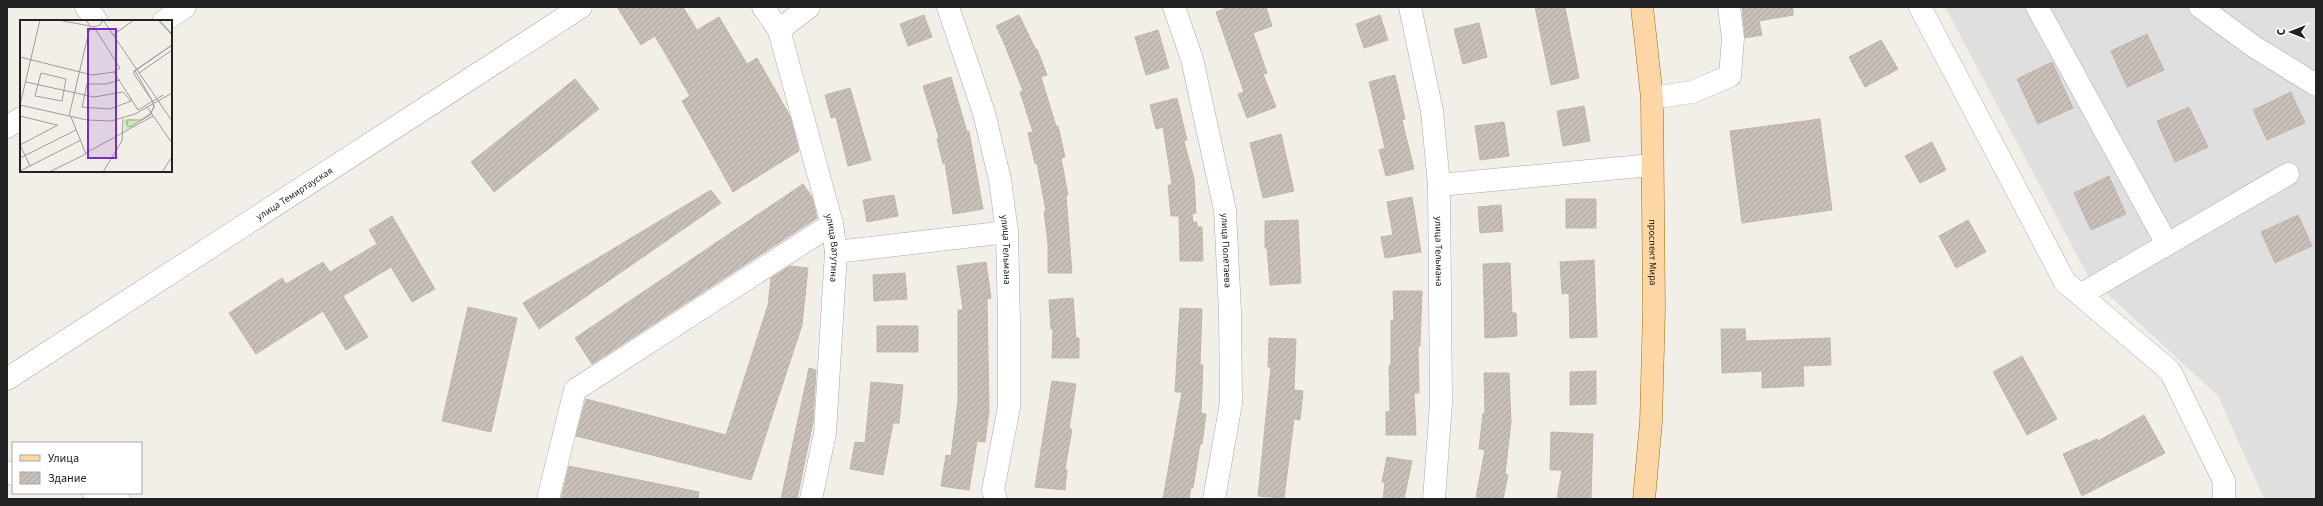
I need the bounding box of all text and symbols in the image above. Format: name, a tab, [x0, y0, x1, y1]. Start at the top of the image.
north arrow	[2271, 12, 2311, 52]
inset map	[20, 20, 172, 172]
text: С	[2274, 28, 2289, 35]
street label: улица Темиртауская	[253, 164, 336, 224]
street label: улица Ватутина	[821, 212, 842, 283]
street label: улица Полетаева	[1217, 213, 1235, 288]
street label: улица Тельмана	[997, 214, 1014, 285]
street label: улица Тельмана	[1431, 216, 1446, 287]
street label: проспект Мира	[1645, 219, 1660, 286]
legend	[12, 442, 142, 494]
text: Улица	[48, 450, 79, 467]
text: Здание	[48, 470, 87, 487]

